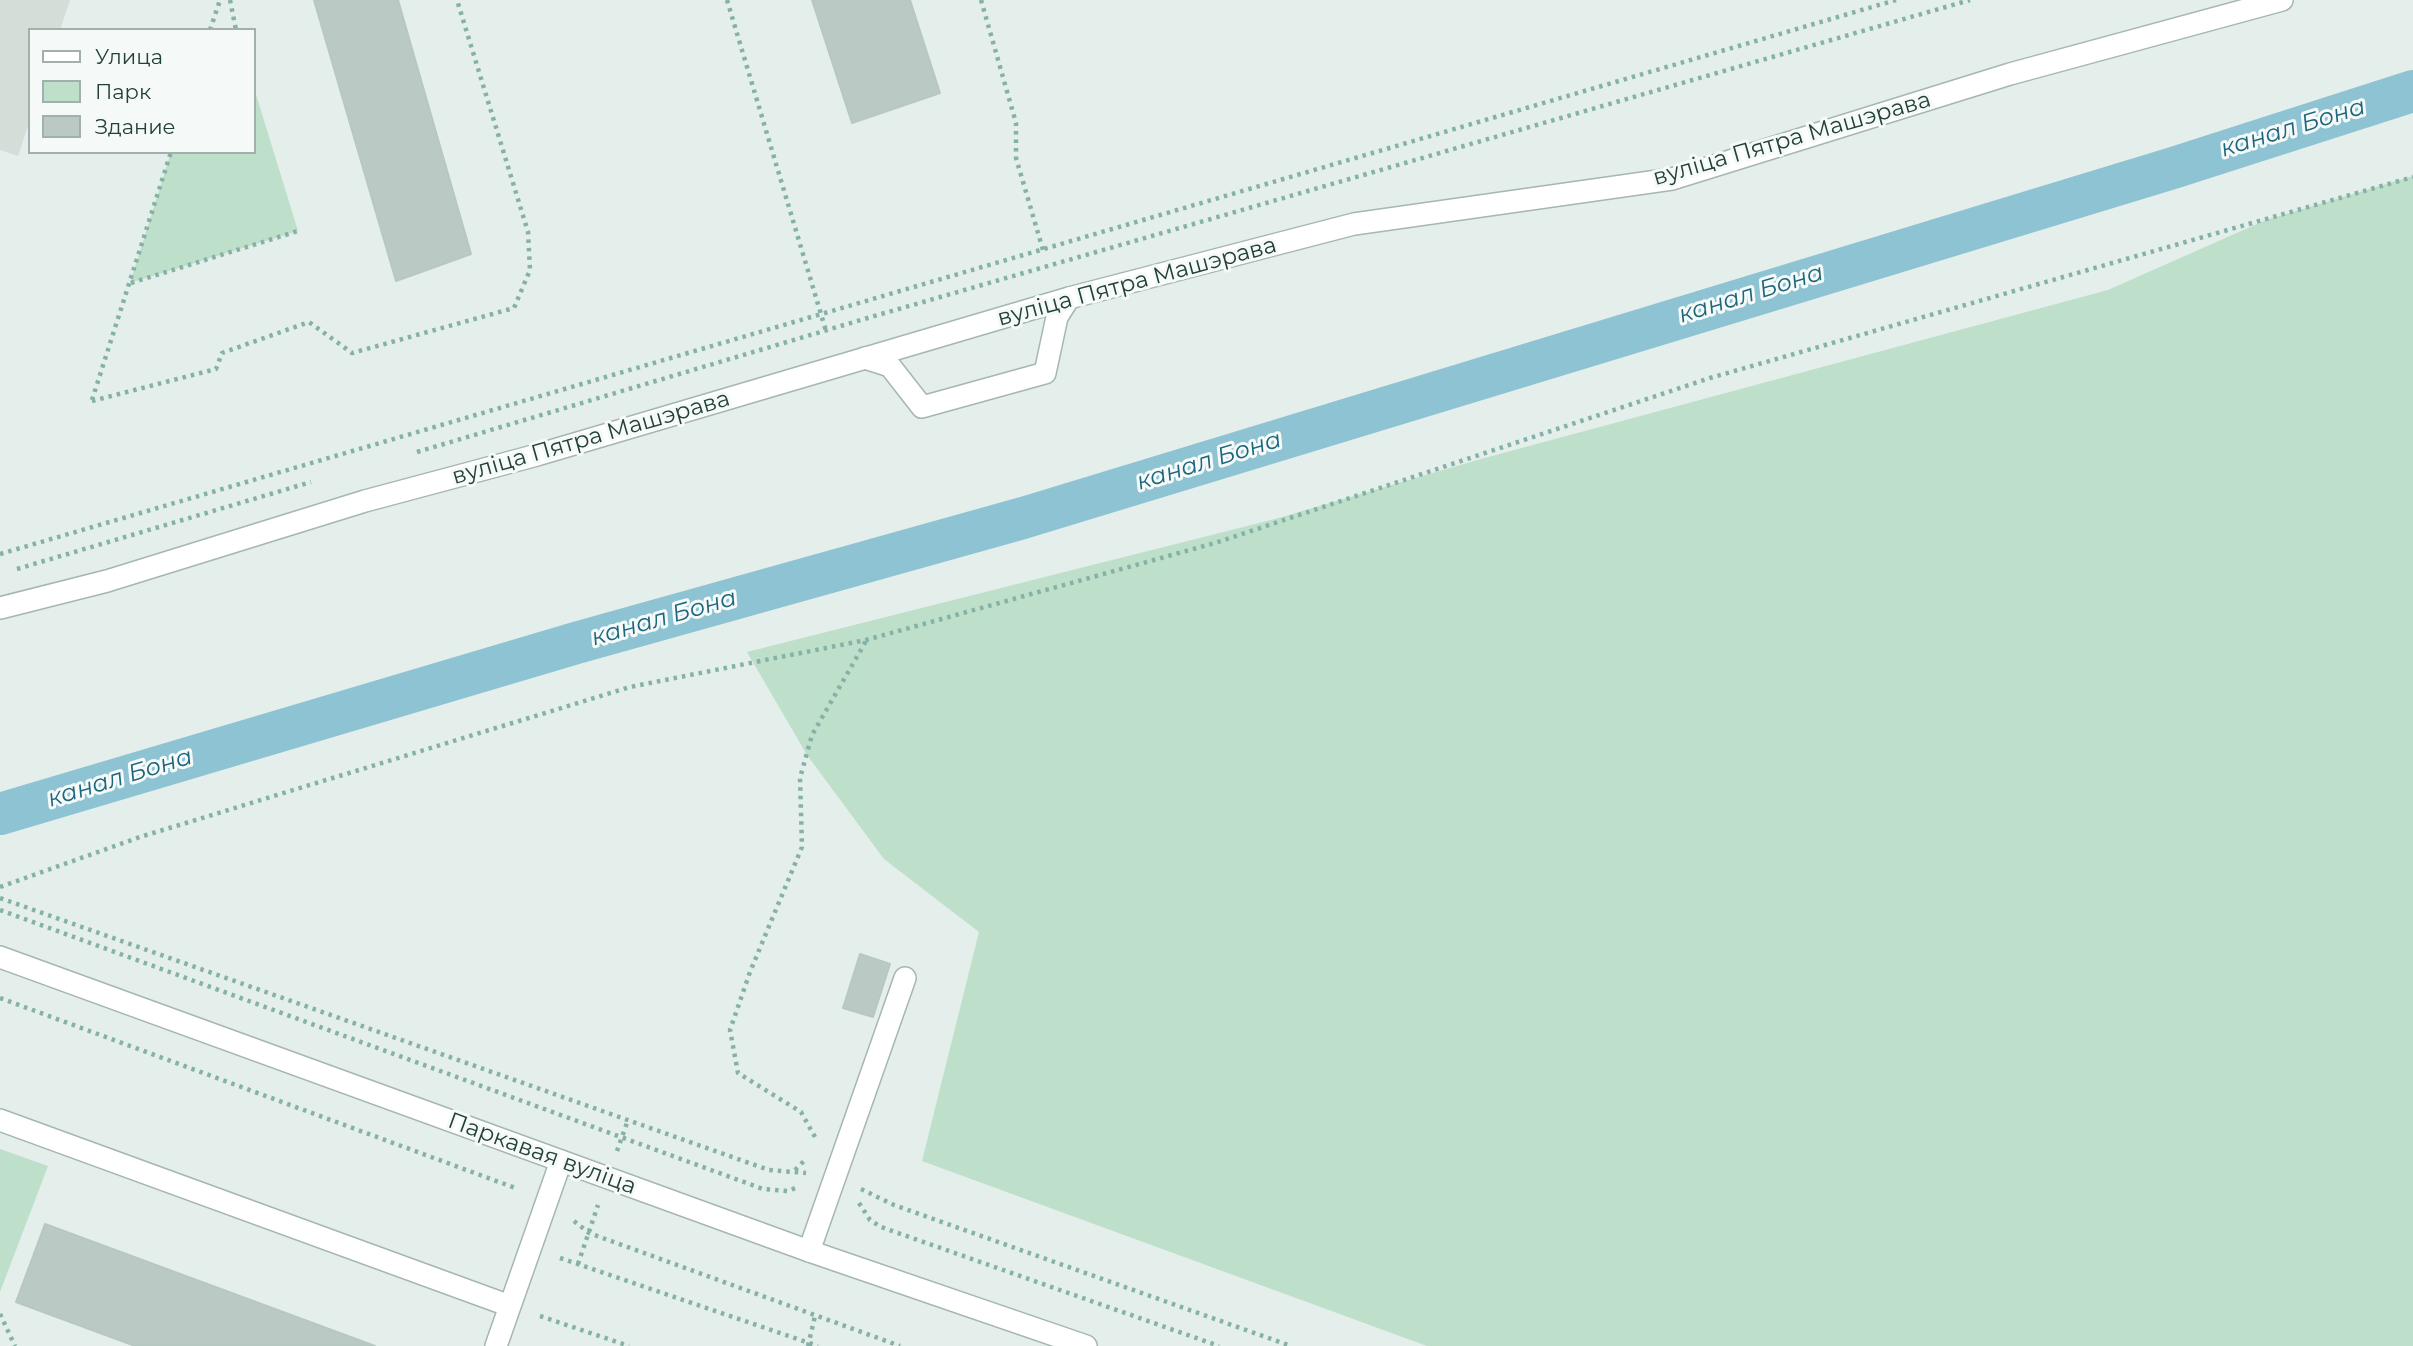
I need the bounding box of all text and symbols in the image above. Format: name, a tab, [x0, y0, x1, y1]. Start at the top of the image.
legend	[28, 28, 256, 154]
text: Улица	[95, 44, 163, 69]
text: Парк	[95, 79, 151, 104]
street label: вуліца Пятра Машэрава	[1650, 86, 1934, 192]
water label: канал Бона	[2217, 92, 2369, 164]
text: Здание	[95, 114, 176, 139]
street label: вуліца Пятра Машэрава	[994, 231, 1280, 333]
water label: канал Бона	[1675, 258, 1827, 330]
street label: вуліца Пятра Машэрава	[449, 385, 733, 491]
water label: канал Бона	[1133, 425, 1285, 497]
water label: канал Бона	[588, 584, 740, 652]
water label: канал Бона	[44, 742, 196, 814]
street label: Паркавая вуліца	[444, 1107, 640, 1201]

